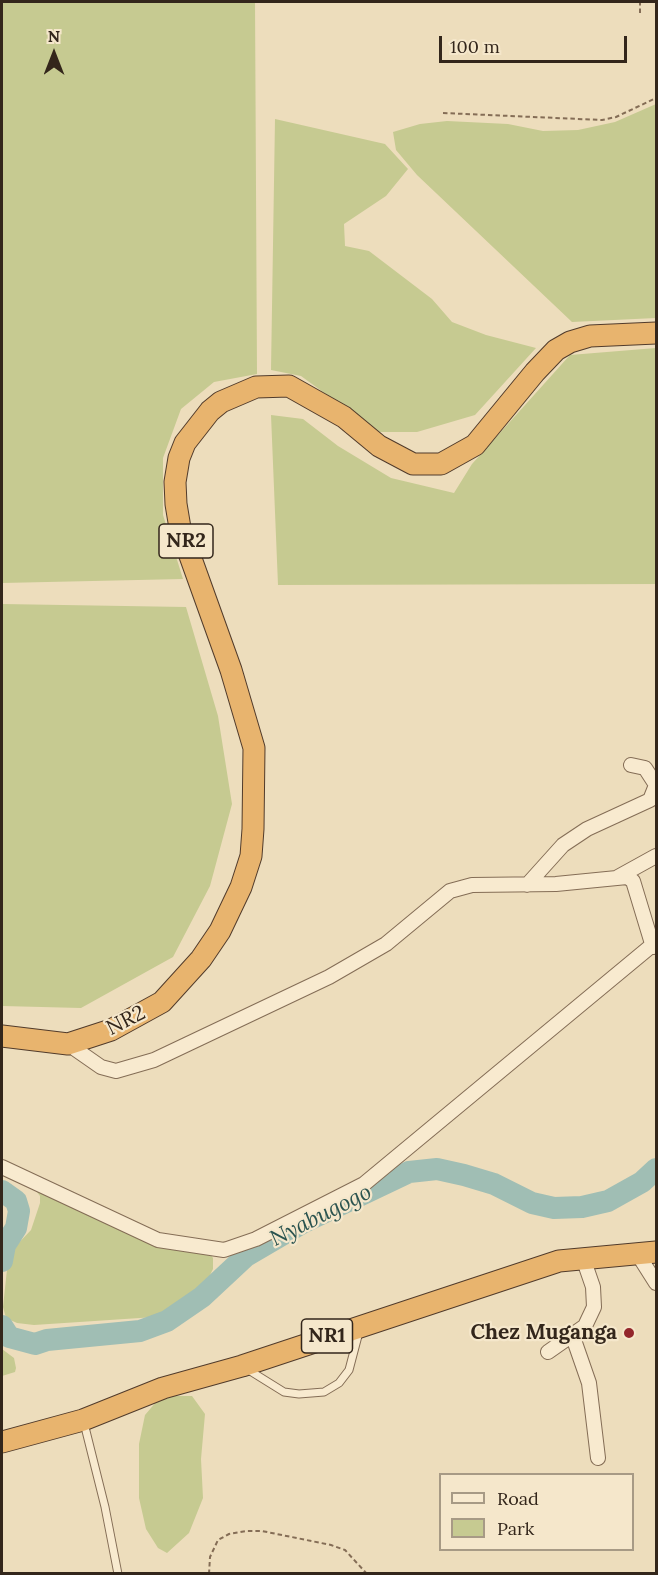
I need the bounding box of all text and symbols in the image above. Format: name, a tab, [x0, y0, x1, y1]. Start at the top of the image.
north arrow	[24, 24, 84, 84]
scale bar	[442, 24, 630, 62]
text: N	[48, 26, 60, 46]
text: 100 m	[450, 35, 500, 58]
road number: NR2	[159, 524, 213, 558]
street label: NR2	[102, 1001, 150, 1041]
water label: Nyabugogo	[266, 1179, 376, 1253]
road number: NR1	[302, 1319, 352, 1353]
place label: Chez Muganga	[470, 1320, 617, 1346]
marker: Chez Muganga	[622, 1326, 636, 1340]
legend	[439, 1473, 634, 1551]
text: Road	[497, 1487, 539, 1510]
text: Park	[497, 1517, 534, 1540]

